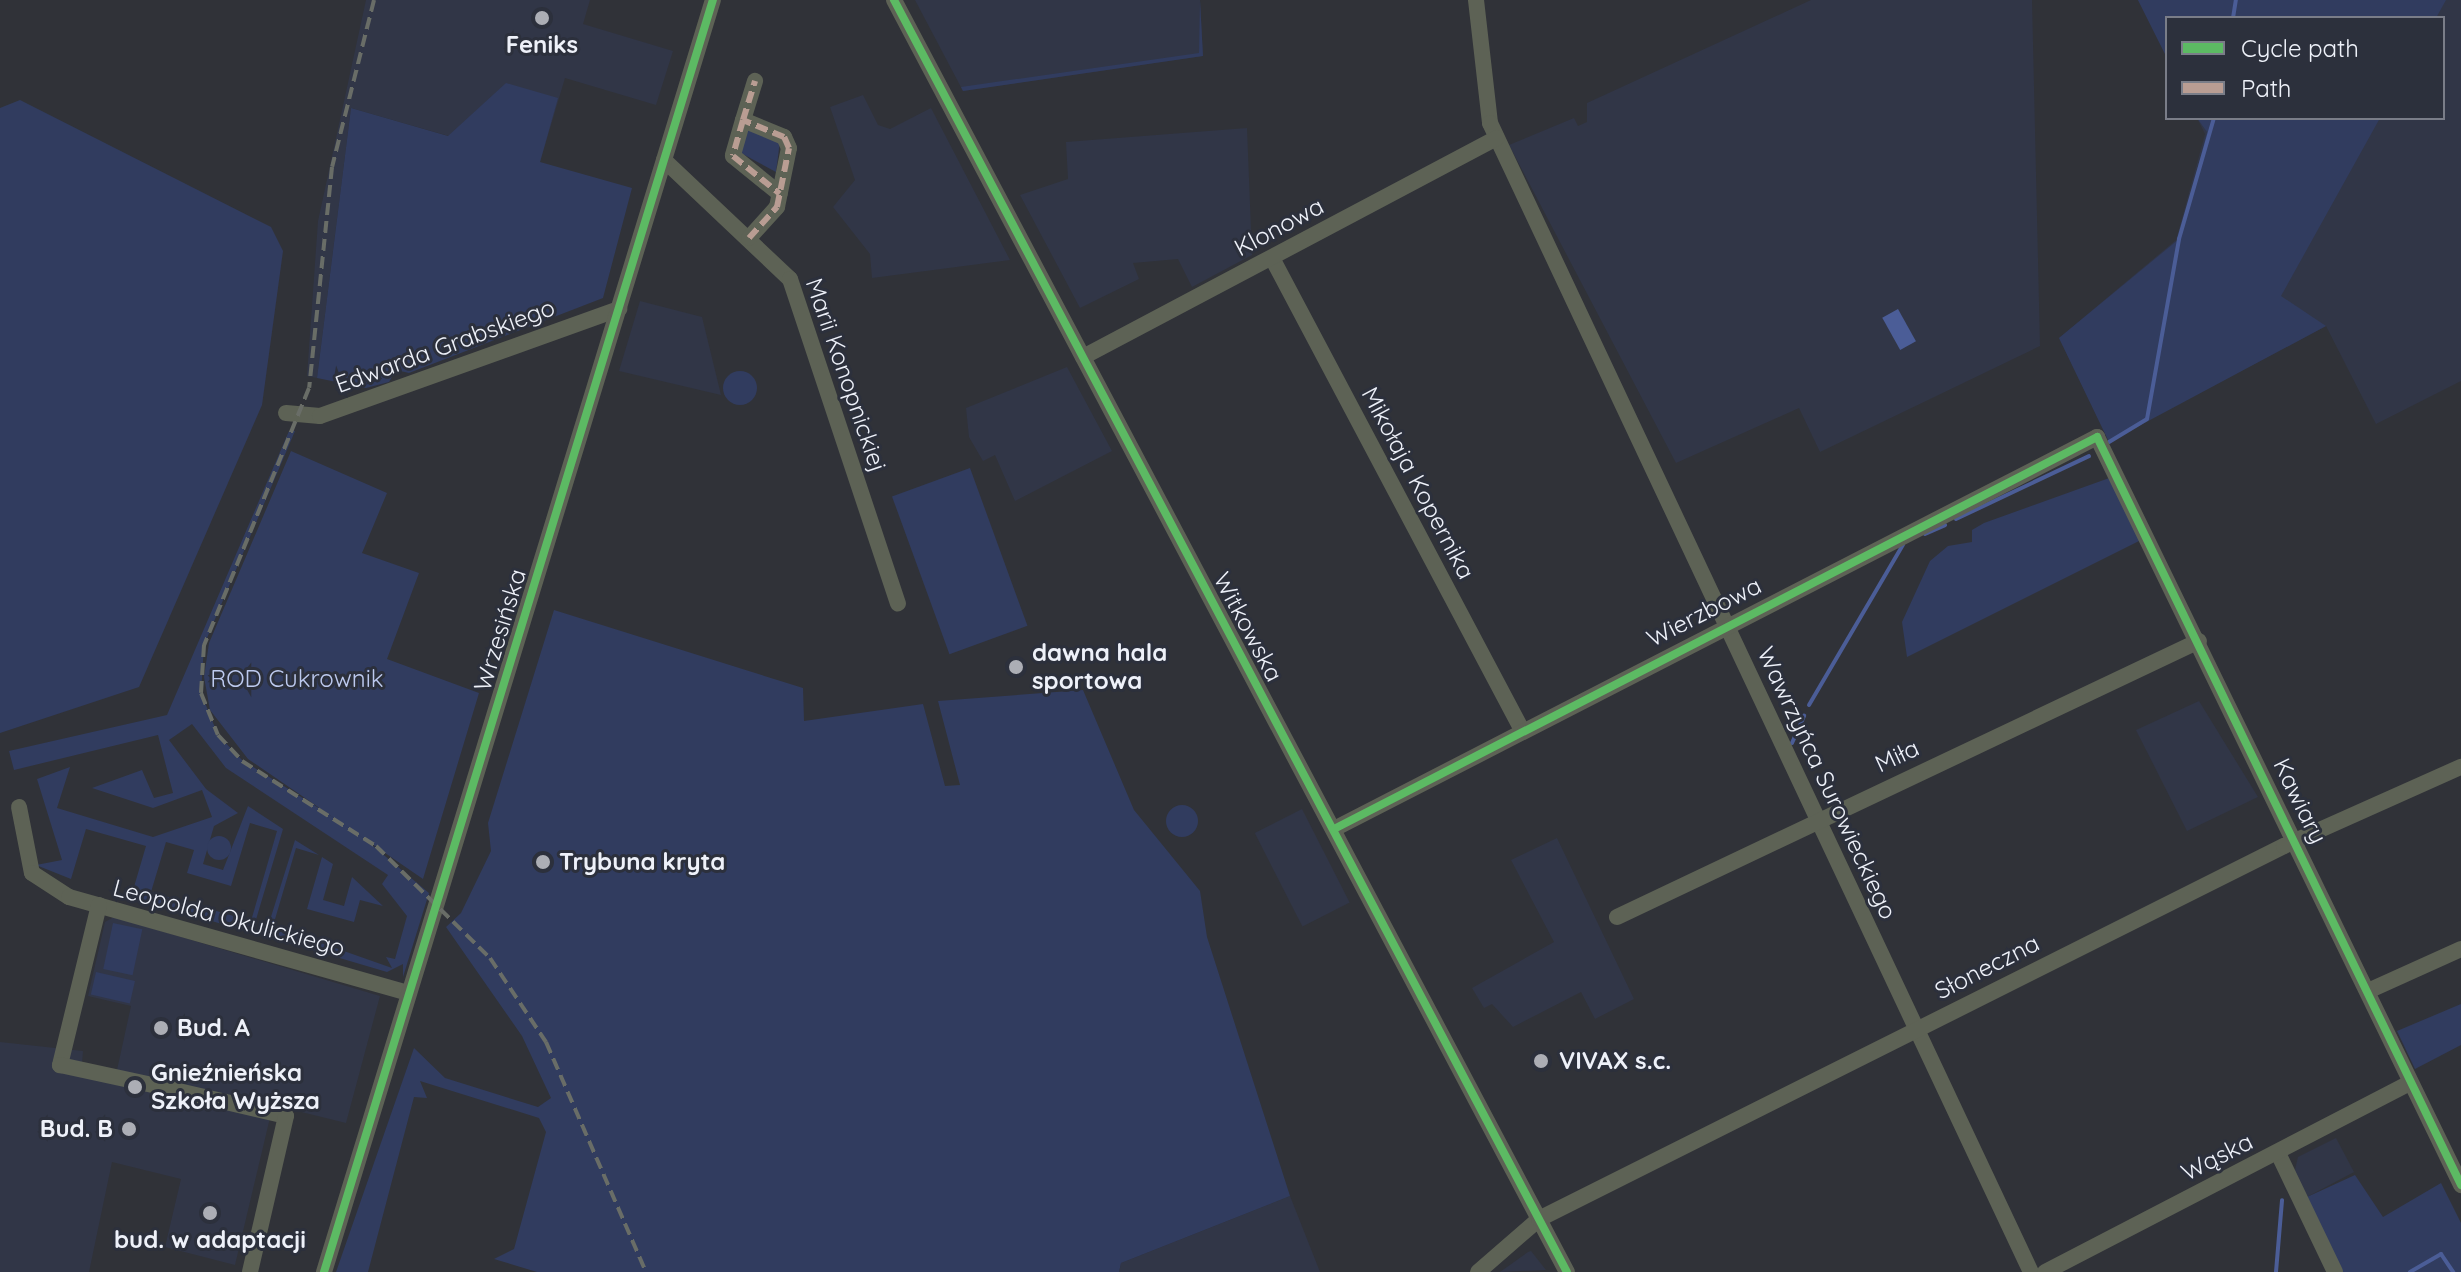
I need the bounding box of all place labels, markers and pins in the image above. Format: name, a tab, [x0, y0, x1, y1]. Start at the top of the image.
marker: Feniks	[533, 9, 551, 27]
place label: Feniks	[506, 31, 578, 59]
place label: dawna hala sportowa	[1032, 639, 1167, 695]
marker: dawna hala sportowa	[1007, 658, 1025, 676]
place label: Trybuna kryta	[559, 848, 725, 876]
marker: Trybuna kryta	[534, 853, 552, 871]
place label: Bud. A	[177, 1014, 250, 1042]
marker: Bud. A	[152, 1019, 170, 1037]
place label: VIVAX s.c.	[1559, 1047, 1671, 1075]
marker: VIVAX s.c.	[1530, 1050, 1552, 1072]
place label: Gnieźnieńska Szkoła Wyższa	[151, 1059, 320, 1115]
marker: Gnieźnieńska Szkoła Wyższa	[126, 1078, 144, 1096]
place label: Bud. B	[40, 1115, 113, 1143]
marker: Bud. B	[120, 1120, 138, 1138]
marker: bud. w adaptacji	[201, 1204, 219, 1222]
place label: bud. w adaptacji	[114, 1226, 306, 1254]

